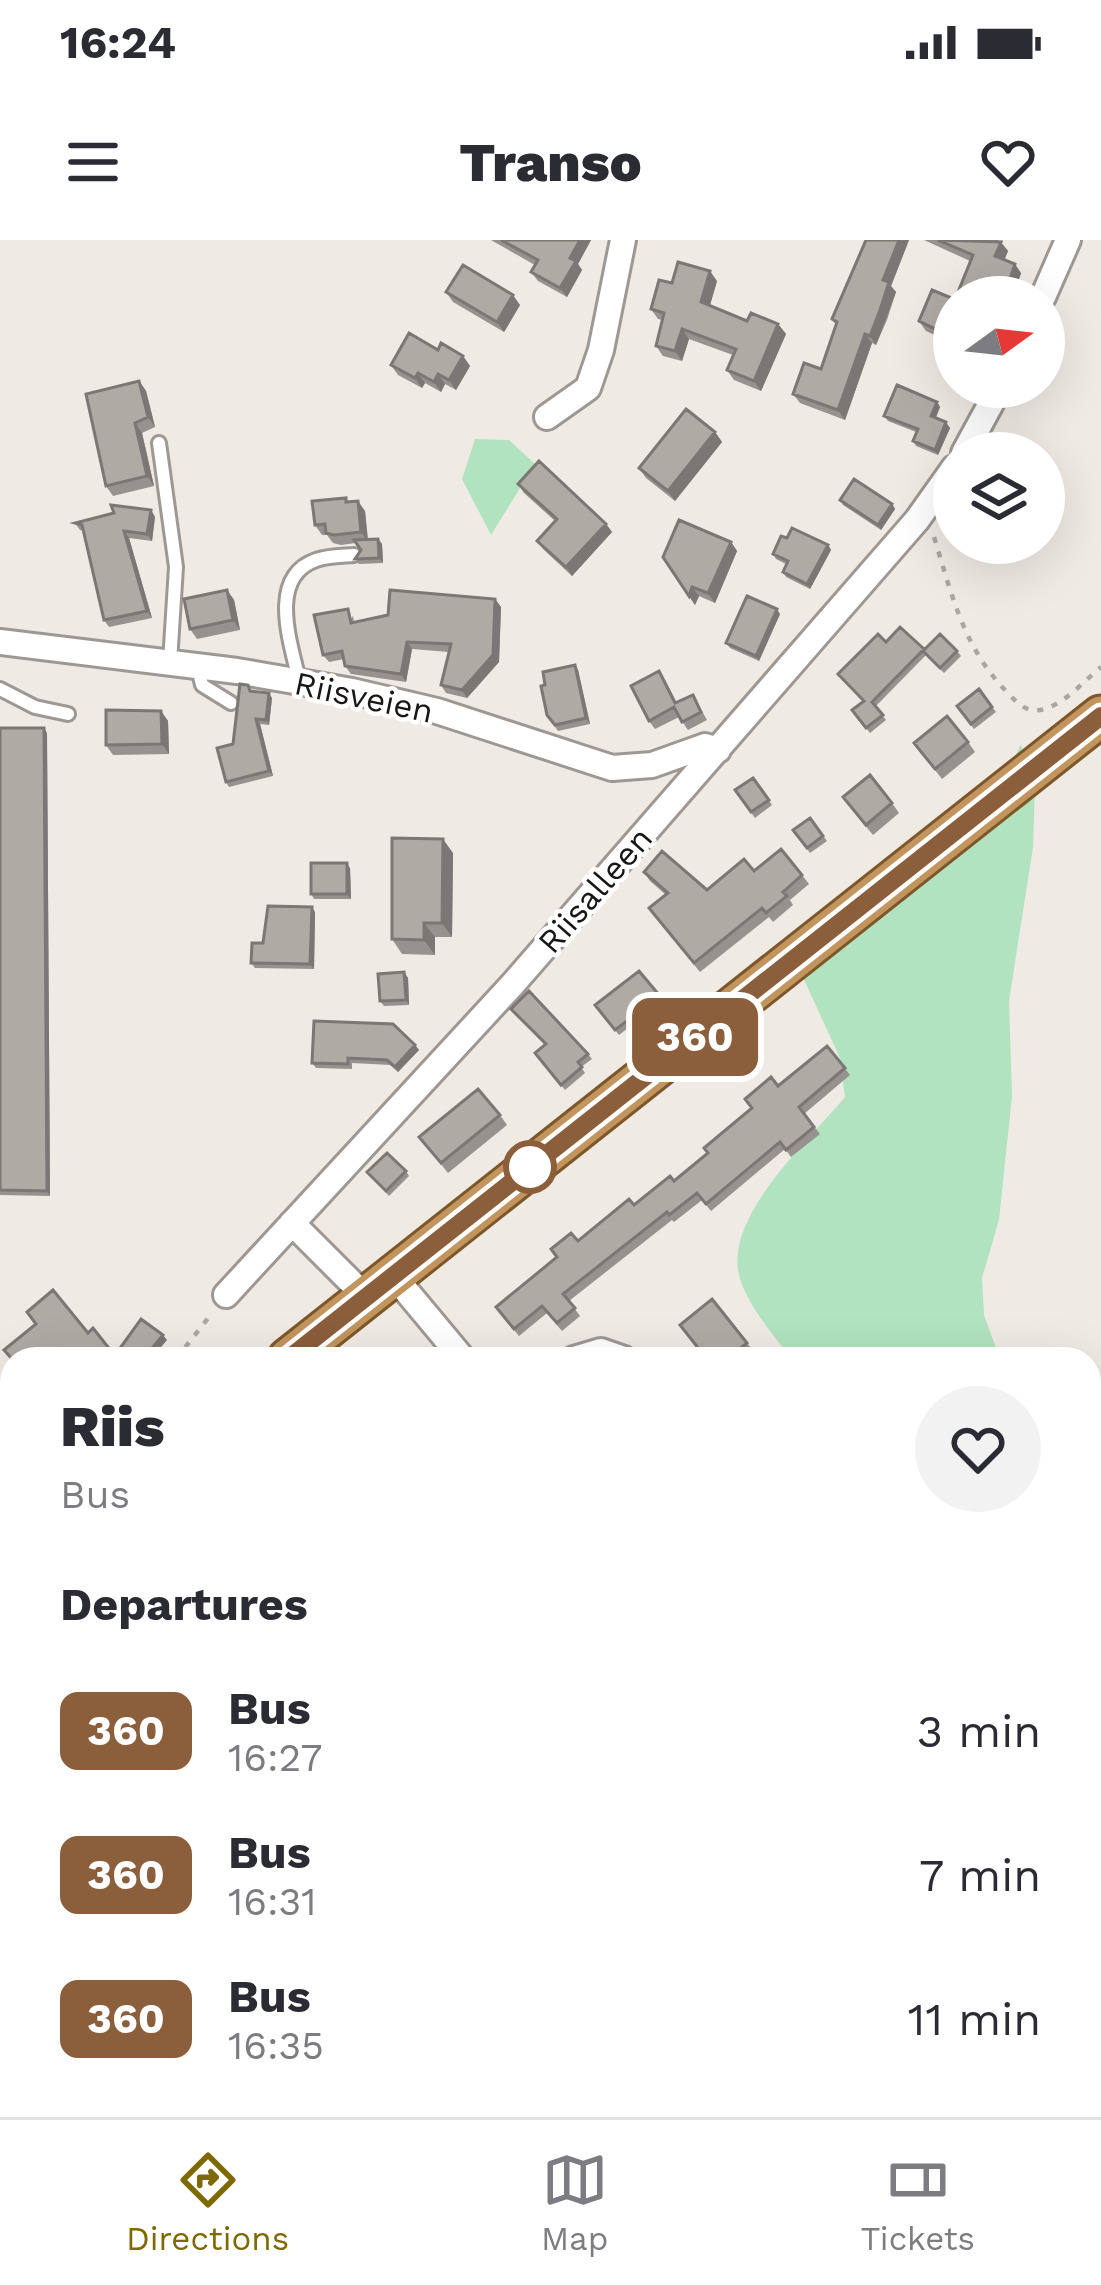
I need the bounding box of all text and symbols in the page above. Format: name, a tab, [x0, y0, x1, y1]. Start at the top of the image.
text: 16:24	[60, 16, 176, 69]
icon: menu	[60, 129, 126, 195]
icon: heart	[975, 129, 1041, 195]
text: Transo	[459, 131, 642, 194]
north arrow	[933, 276, 1065, 408]
map controls	[933, 276, 1065, 564]
button: layers	[933, 432, 1065, 564]
street label: Riisveien	[291, 663, 437, 731]
street label: Riisalleen	[530, 819, 660, 961]
line badge: 360	[626, 998, 764, 1076]
text: 360	[656, 1012, 734, 1061]
unlabelled marker	[505, 1142, 555, 1192]
button: heart	[915, 1386, 1041, 1512]
text: Riis	[60, 1393, 165, 1460]
text: Bus	[60, 1472, 130, 1517]
text: Departures	[60, 1578, 308, 1631]
text: Bus	[228, 1682, 311, 1735]
text: 3 min	[917, 1705, 1041, 1758]
text: 360	[87, 1706, 165, 1755]
text: 16:27	[228, 1735, 322, 1780]
text: Bus	[228, 1826, 311, 1879]
text: 7 min	[919, 1849, 1041, 1902]
text: 360	[87, 1850, 165, 1899]
text: 16:31	[228, 1879, 316, 1924]
text: Bus	[228, 1970, 311, 2023]
text: 11 min	[908, 1993, 1041, 2046]
text: 360	[87, 1994, 165, 2043]
text: 16:35	[228, 2023, 324, 2068]
tab: Directions	[126, 2147, 289, 2258]
tab: Map	[541, 2147, 608, 2258]
tab: Tickets	[860, 2147, 975, 2258]

